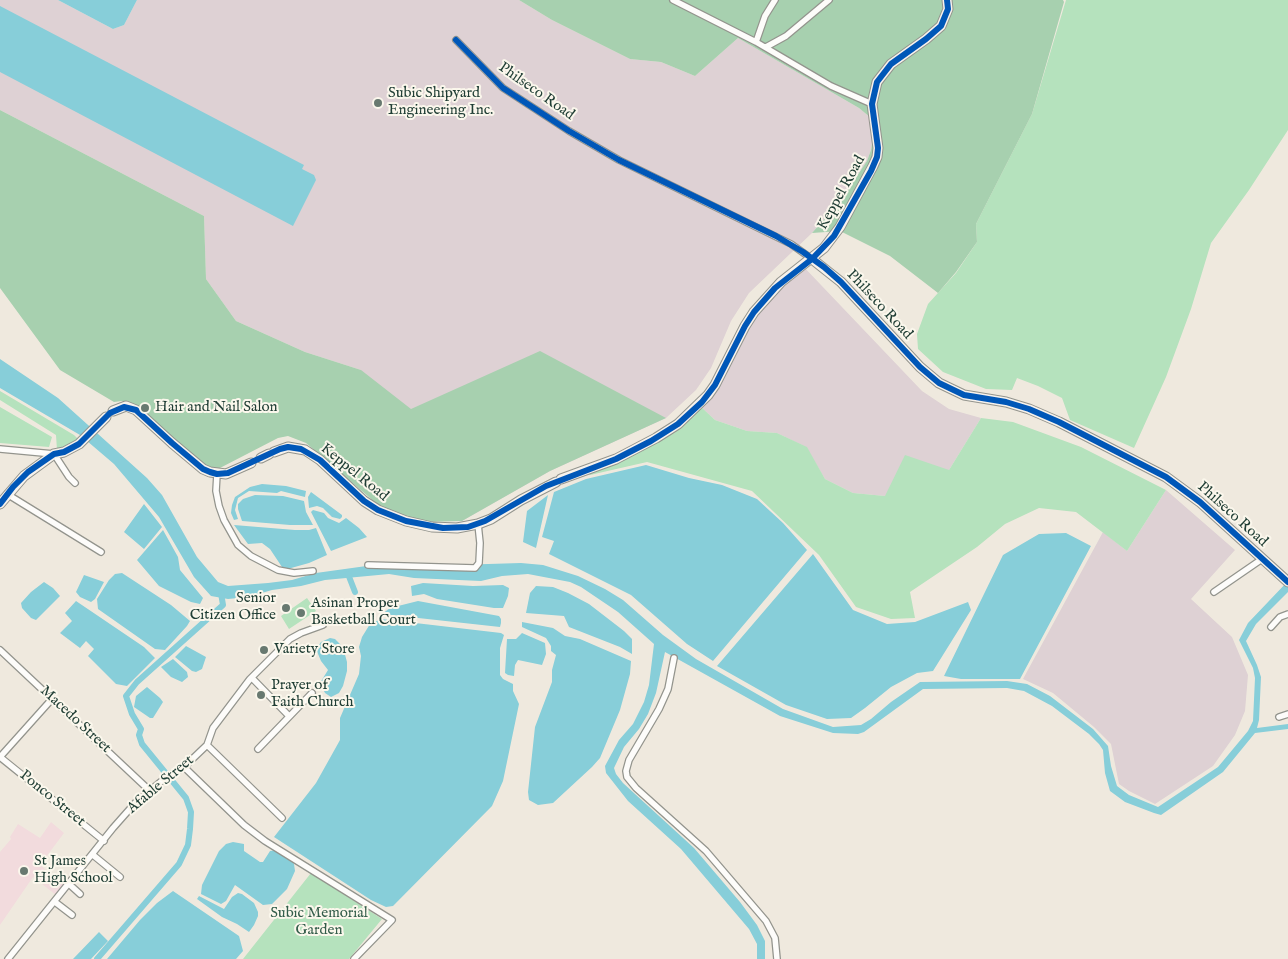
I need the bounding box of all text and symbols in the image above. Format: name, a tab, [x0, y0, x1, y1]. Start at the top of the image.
street label: Philseco Road	[495, 59, 577, 125]
place label: Subic Shipyard Engineering Inc.	[388, 85, 493, 120]
marker: Subic Shipyard Engineering Inc.	[372, 97, 384, 109]
street label: Keppel Road	[814, 153, 870, 233]
street label: Philseco Road	[842, 266, 916, 344]
place label: Hair and Nail Salon	[155, 399, 278, 417]
marker: Hair and Nail Salon	[139, 402, 151, 414]
street label: Keppel Road	[316, 440, 392, 506]
street label: Philseco Road	[1193, 479, 1271, 551]
place label: Senior Citizen Office	[190, 590, 276, 625]
place label: Asinan Proper Basketball Court	[311, 595, 416, 630]
marker: Senior Citizen Office	[280, 602, 292, 614]
marker: Asinan Proper Basketball Court	[295, 607, 307, 619]
place label: Variety Store	[274, 641, 355, 659]
marker: Variety Store	[258, 644, 270, 656]
place label: Prayer of Faith Church	[271, 677, 353, 712]
street label: Macedo Street	[36, 683, 114, 757]
marker: Prayer of Faith Church	[255, 689, 267, 701]
street label: Afable Street	[124, 752, 198, 818]
street label: Ponco Street	[15, 767, 89, 831]
place label: St James High School	[34, 853, 113, 888]
marker: St James High School	[18, 865, 30, 877]
park label: Subic Memorial Garden	[270, 905, 368, 940]

